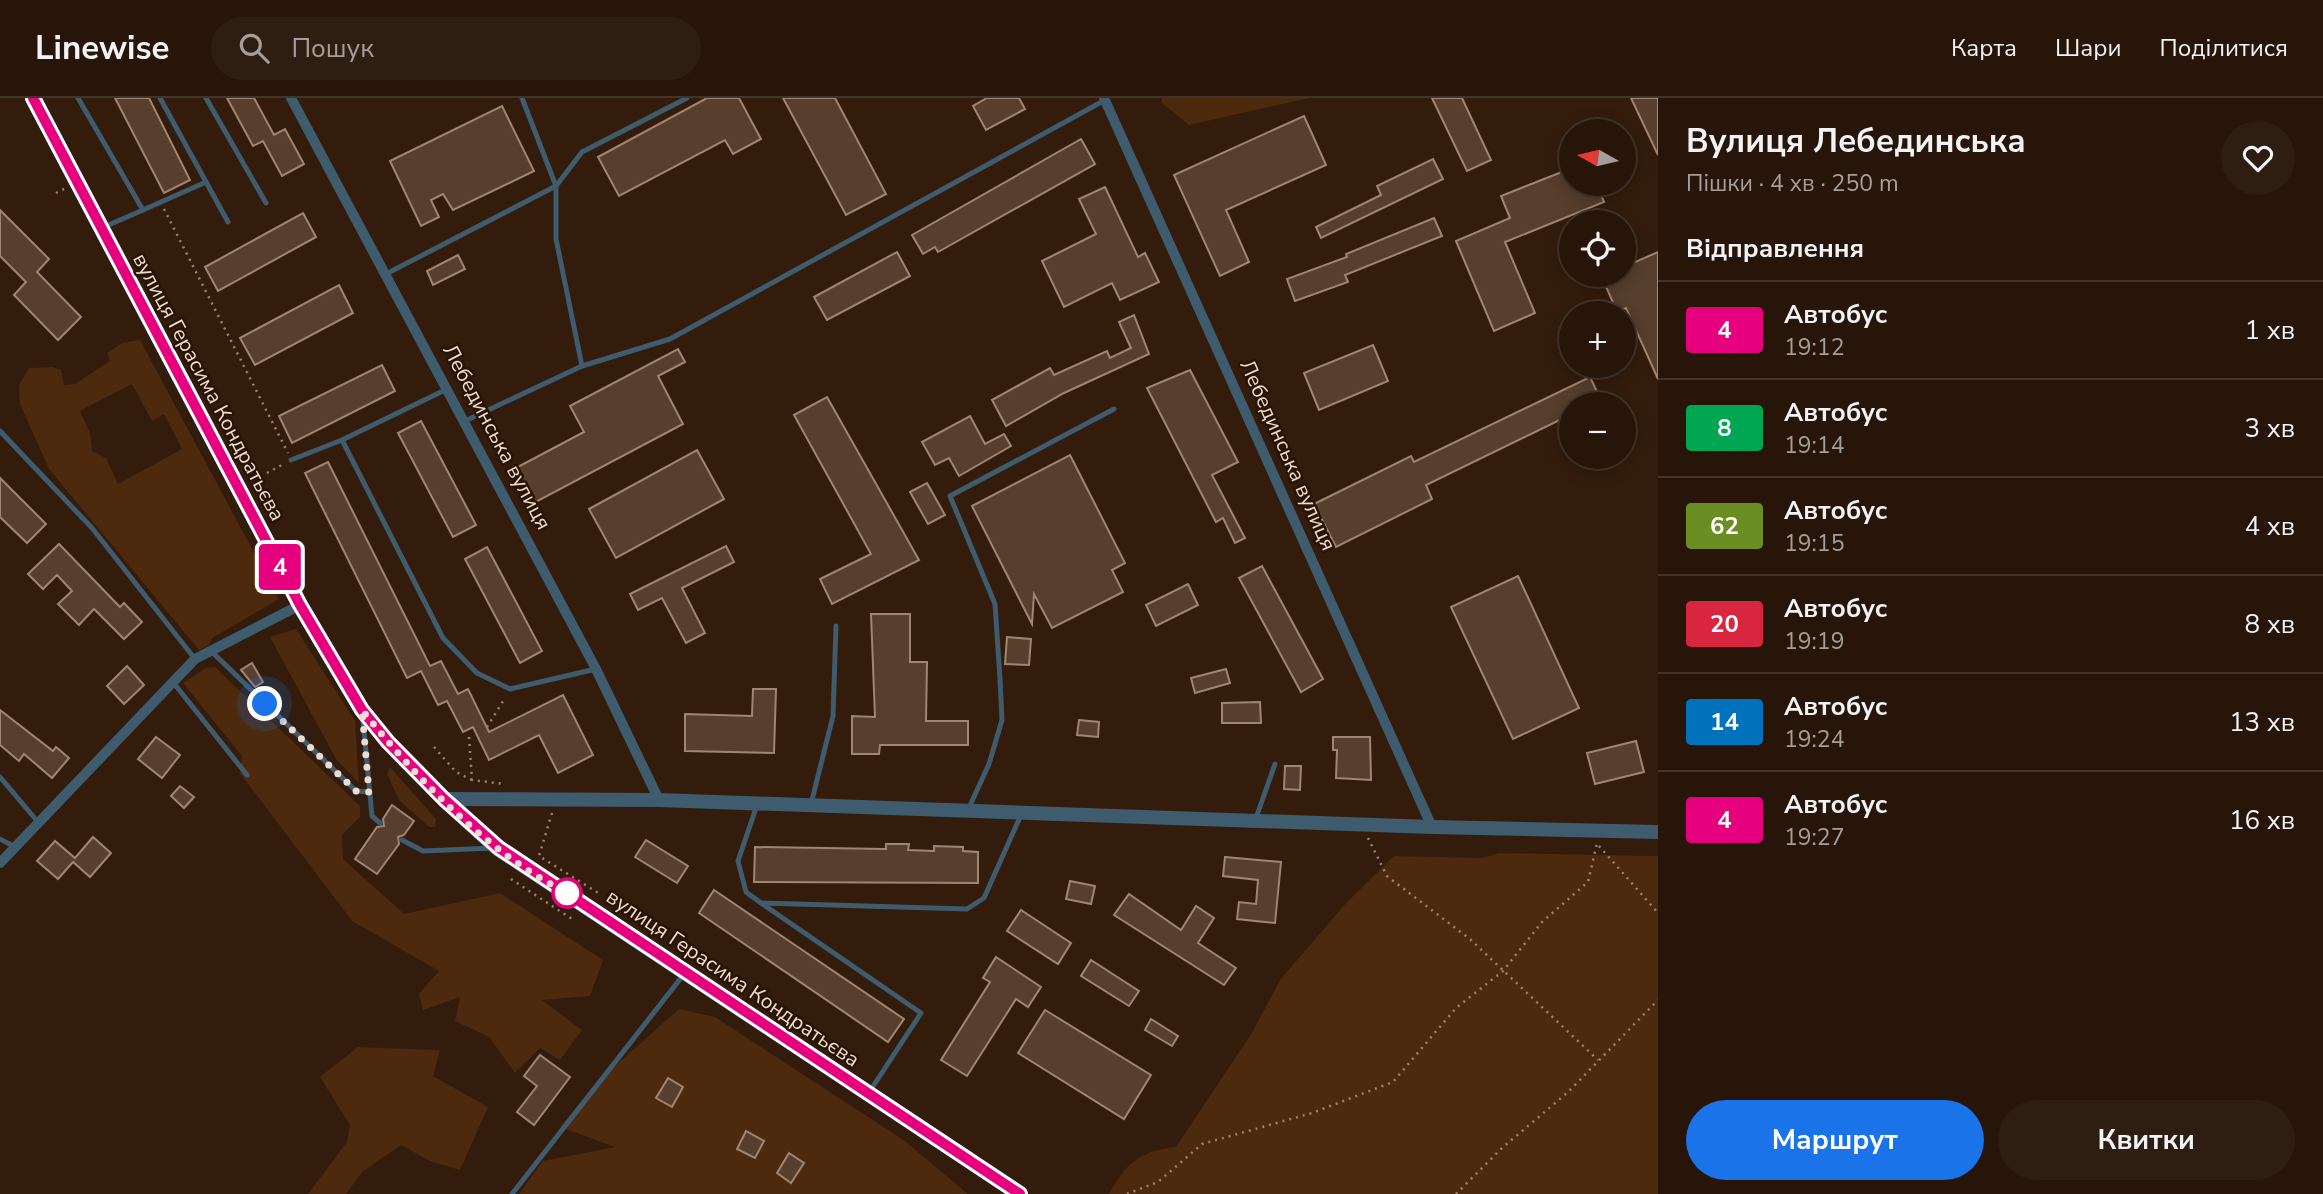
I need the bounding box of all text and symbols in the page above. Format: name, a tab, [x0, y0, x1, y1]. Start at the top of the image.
search box	[211, 17, 701, 80]
text: Linewise	[35, 26, 169, 71]
icon: search	[235, 29, 273, 67]
text: Пошук	[291, 31, 374, 66]
text: Карта	[1951, 32, 2017, 64]
text: Шари	[2055, 32, 2122, 64]
text: Поділитися	[2160, 32, 2288, 64]
north arrow	[1559, 119, 1636, 196]
map controls	[1559, 119, 1636, 469]
text: Вулиця Лебединська	[1686, 119, 2026, 164]
button: heart	[2221, 121, 2295, 195]
text: Пішки · 4 хв · 250 m	[1686, 168, 1899, 199]
button: locate	[1559, 210, 1636, 287]
text: Відправлення	[1686, 231, 1864, 266]
street label: вулиця Герасима Кондратьєва	[126, 248, 292, 526]
text: Автобус	[1784, 297, 1887, 332]
button: +	[1559, 301, 1636, 378]
text: 1 хв	[2245, 313, 2295, 348]
text: 4	[1717, 314, 1732, 346]
text: 19:12	[1784, 332, 1844, 363]
street label: Лебединська вулиця	[436, 339, 558, 535]
street label: Лебединська вулиця	[1233, 355, 1343, 555]
button: −	[1559, 392, 1636, 469]
text: Автобус	[1784, 395, 1887, 430]
text: 3 хв	[2245, 411, 2295, 446]
text: 8	[1717, 412, 1732, 444]
text: 19:14	[1784, 430, 1844, 461]
text: Автобус	[1784, 493, 1887, 528]
text: 4 хв	[2245, 509, 2295, 544]
text: 62	[1710, 510, 1739, 542]
text: 19:15	[1784, 528, 1844, 559]
line badge: 4	[257, 544, 303, 590]
text: 4	[273, 551, 287, 583]
text: Автобус	[1784, 591, 1887, 626]
text: 8 хв	[2245, 607, 2295, 642]
text: 20	[1710, 608, 1739, 640]
text: 19:19	[1784, 626, 1844, 657]
your location	[247, 686, 282, 721]
text: Автобус	[1784, 689, 1887, 724]
text: 13 хв	[2229, 705, 2295, 740]
text: 14	[1710, 706, 1739, 738]
text: 19:24	[1784, 724, 1844, 755]
text: Автобус	[1784, 787, 1887, 822]
text: 16 хв	[2229, 803, 2295, 838]
text: 4	[1717, 804, 1732, 836]
text: 19:27	[1784, 822, 1844, 853]
unlabelled marker	[552, 878, 582, 908]
street label: вулиця Герасима Кондратьєва	[601, 883, 865, 1073]
button: Маршрут	[1686, 1100, 1984, 1180]
button: Квитки	[1998, 1100, 2295, 1180]

